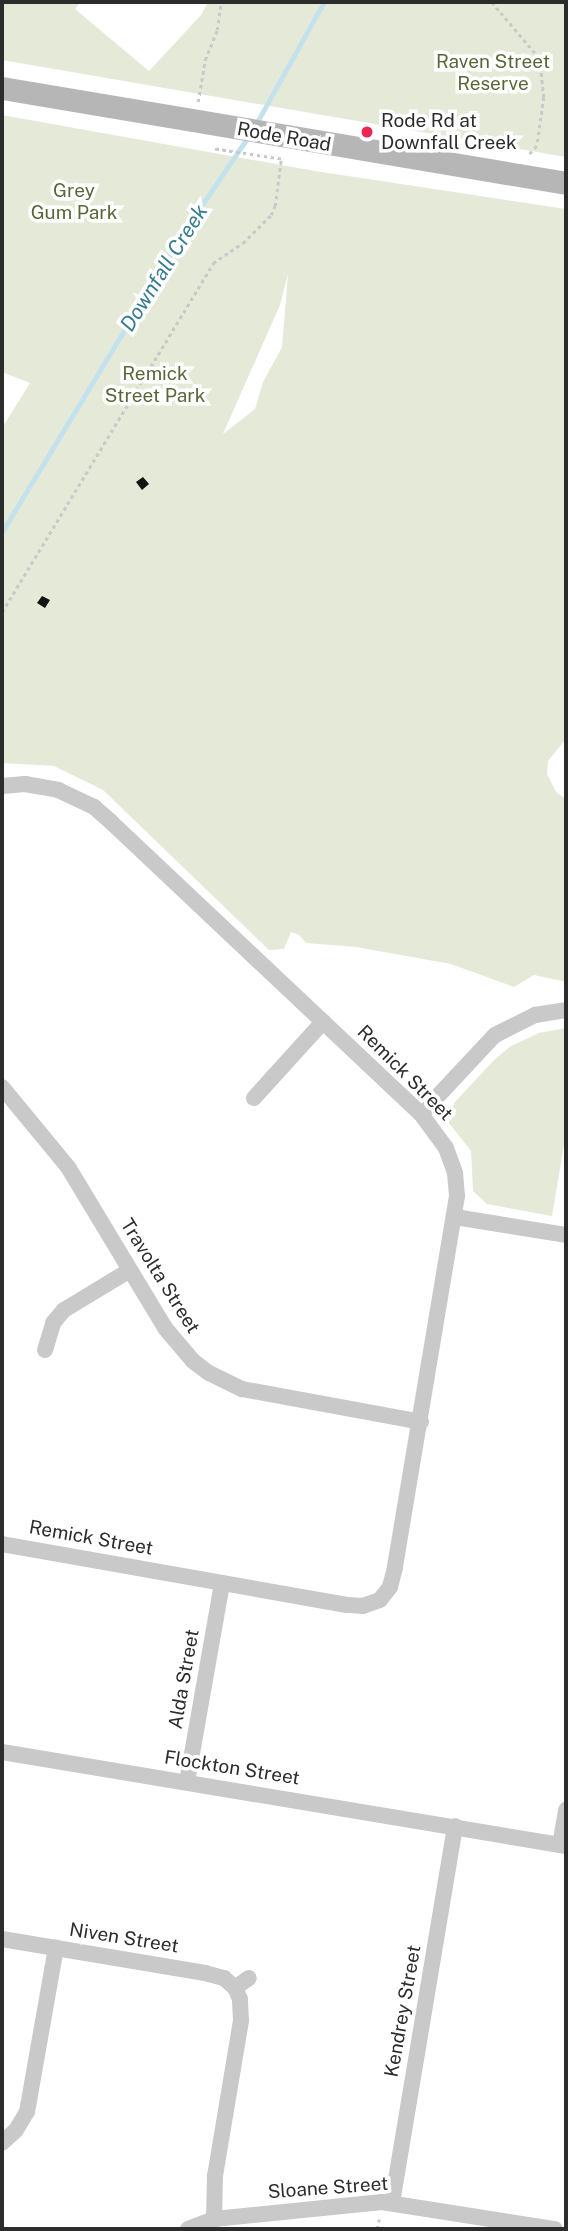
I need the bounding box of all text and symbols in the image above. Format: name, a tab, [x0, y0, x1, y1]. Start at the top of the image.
park label: Raven Street Reserve	[436, 51, 550, 95]
place label: Rode Rd at Downfall Creek	[381, 110, 517, 154]
street label: Rode Road	[235, 118, 333, 156]
marker: Rode Rd at Downfall Creek	[359, 124, 375, 140]
park label: Grey Gum Park	[31, 180, 117, 224]
water label: Downfall Creek	[115, 200, 213, 336]
park label: Remick Street Park	[105, 363, 205, 407]
street label: Remick Street	[353, 1021, 457, 1125]
street label: Travolta Street	[116, 1214, 204, 1338]
street label: Remick Street	[27, 1516, 155, 1560]
street label: Alda Street	[164, 1627, 204, 1731]
street label: Flockton Street	[163, 1746, 301, 1790]
street label: Niven Street	[68, 1918, 180, 1958]
street label: Kendrey Street	[380, 1943, 426, 2079]
street label: Sloane Street	[267, 2172, 389, 2204]

